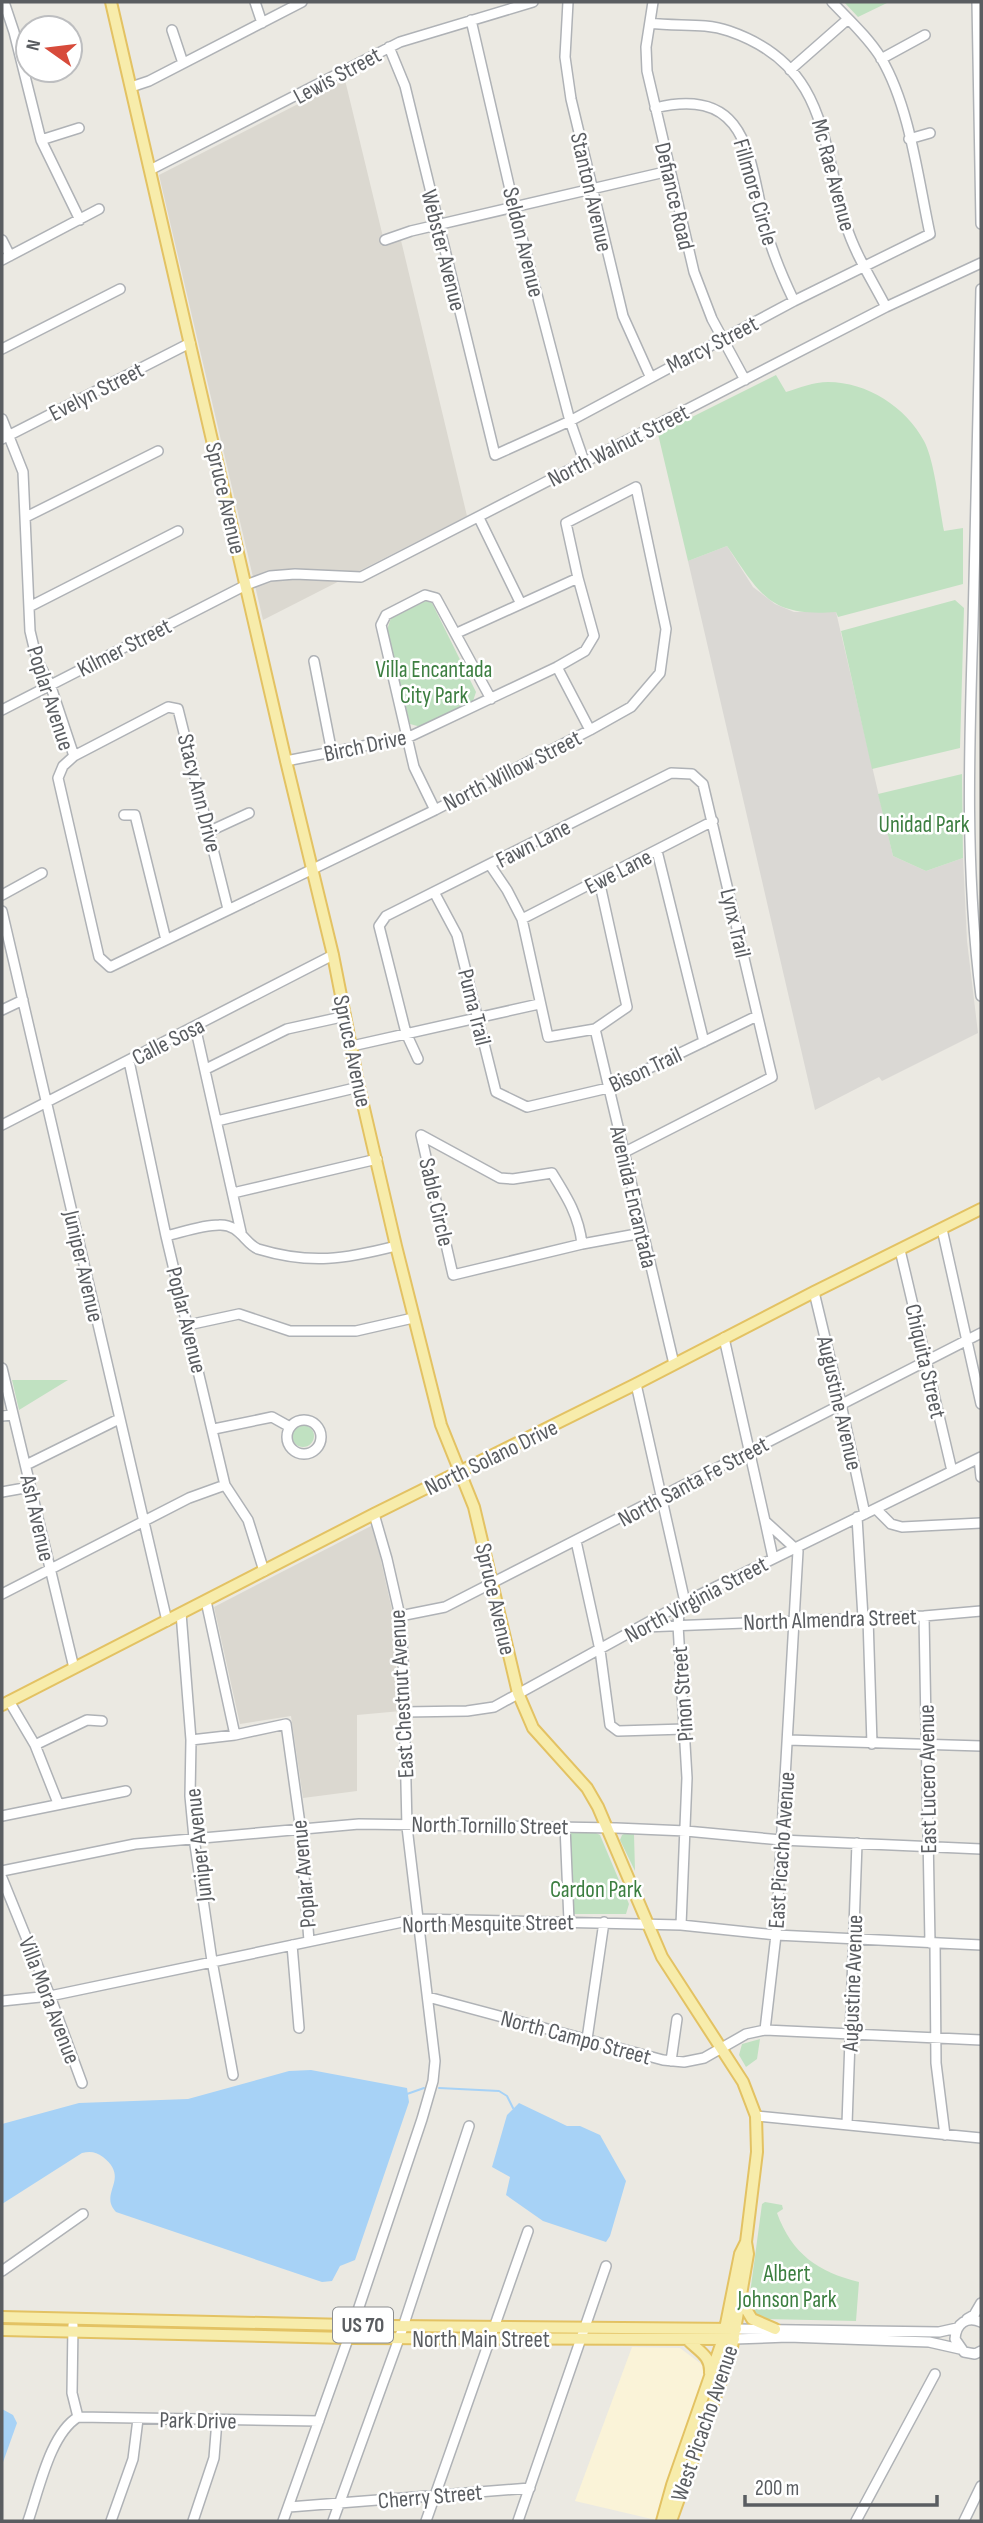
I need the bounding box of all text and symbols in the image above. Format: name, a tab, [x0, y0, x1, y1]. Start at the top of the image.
north arrow	[14, 14, 84, 84]
text: N	[22, 38, 46, 53]
street label: Lewis Street	[289, 41, 386, 111]
street label: Mc Rae Avenue	[805, 116, 861, 234]
street label: Stanton Avenue	[564, 130, 618, 255]
street label: Fillmore Circle	[726, 136, 784, 249]
street label: Defiance Road	[648, 140, 700, 253]
street label: Seldon Avenue	[496, 184, 550, 300]
street label: Webster Avenue	[414, 187, 472, 314]
street label: Marcy Street	[662, 310, 763, 380]
street label: Evelyn Street	[44, 356, 149, 428]
street label: North Walnut Street	[543, 398, 694, 494]
street label: Spruce Avenue	[199, 440, 251, 557]
street label: Kilmer Street	[73, 612, 176, 683]
street label: Poplar Avenue	[20, 642, 80, 754]
park label: Villa Encantada City Park	[376, 656, 492, 710]
street label: Birch Drive	[321, 724, 409, 768]
street label: North Willow Street	[439, 724, 586, 818]
street label: Stacy Ann Drive	[171, 731, 227, 855]
park label: Unidad Park	[879, 811, 970, 839]
street label: Fawn Lane	[491, 813, 575, 875]
street label: Ewe Lane	[580, 843, 657, 901]
street label: Lynx Trail	[713, 886, 757, 961]
street label: Puma Trail	[451, 966, 497, 1048]
street label: Spruce Avenue	[326, 993, 378, 1110]
street label: Calle Sosa	[128, 1012, 209, 1072]
street label: Bison Trail	[605, 1041, 686, 1099]
street label: Avenida Encantada	[603, 1122, 663, 1271]
street label: Sable Circle	[412, 1155, 460, 1249]
street label: Juniper Avenue	[56, 1207, 109, 1325]
street label: Poplar Avenue	[159, 1264, 213, 1376]
street label: Chiquita Street	[898, 1301, 952, 1421]
street label: Augustine Avenue	[810, 1332, 868, 1473]
street label: North Solano Drive	[420, 1414, 562, 1502]
street label: North Santa Fe Street	[613, 1430, 774, 1533]
street label: Ash Avenue	[13, 1471, 61, 1564]
street label: Spruce Avenue	[469, 1541, 521, 1658]
street label: North Virginia Street	[620, 1550, 773, 1649]
street label: North Almendra Street	[743, 1603, 917, 1637]
street label: East Chestnut Avenue	[384, 1609, 420, 1779]
street label: Pinon Street	[666, 1645, 700, 1742]
street label: East Lucero Avenue	[913, 1704, 943, 1854]
street label: East Picacho Avenue	[763, 1771, 801, 1929]
street label: Juniper Avenue	[179, 1787, 219, 1904]
street label: North Tornillo Street	[411, 1811, 569, 1841]
street label: Poplar Avenue	[285, 1819, 323, 1929]
park label: Cardon Park	[550, 1876, 642, 1904]
street label: North Mesquite Street	[402, 1909, 574, 1939]
street label: Augustine Avenue	[837, 1914, 869, 2053]
street label: Villa Mora Avenue	[12, 1933, 86, 2068]
street label: North Campo Street	[498, 2004, 654, 2071]
park label: Albert Johnson Park	[737, 2260, 837, 2314]
road number: US 70	[333, 2308, 393, 2342]
street label: North Main Street	[412, 2326, 550, 2354]
street label: West Picacho Avenue	[665, 2342, 745, 2505]
street label: Park Drive	[159, 2406, 237, 2436]
scale bar	[745, 2464, 937, 2508]
text: 200 m	[755, 2476, 799, 2501]
street label: Cherry Street	[377, 2478, 483, 2516]

